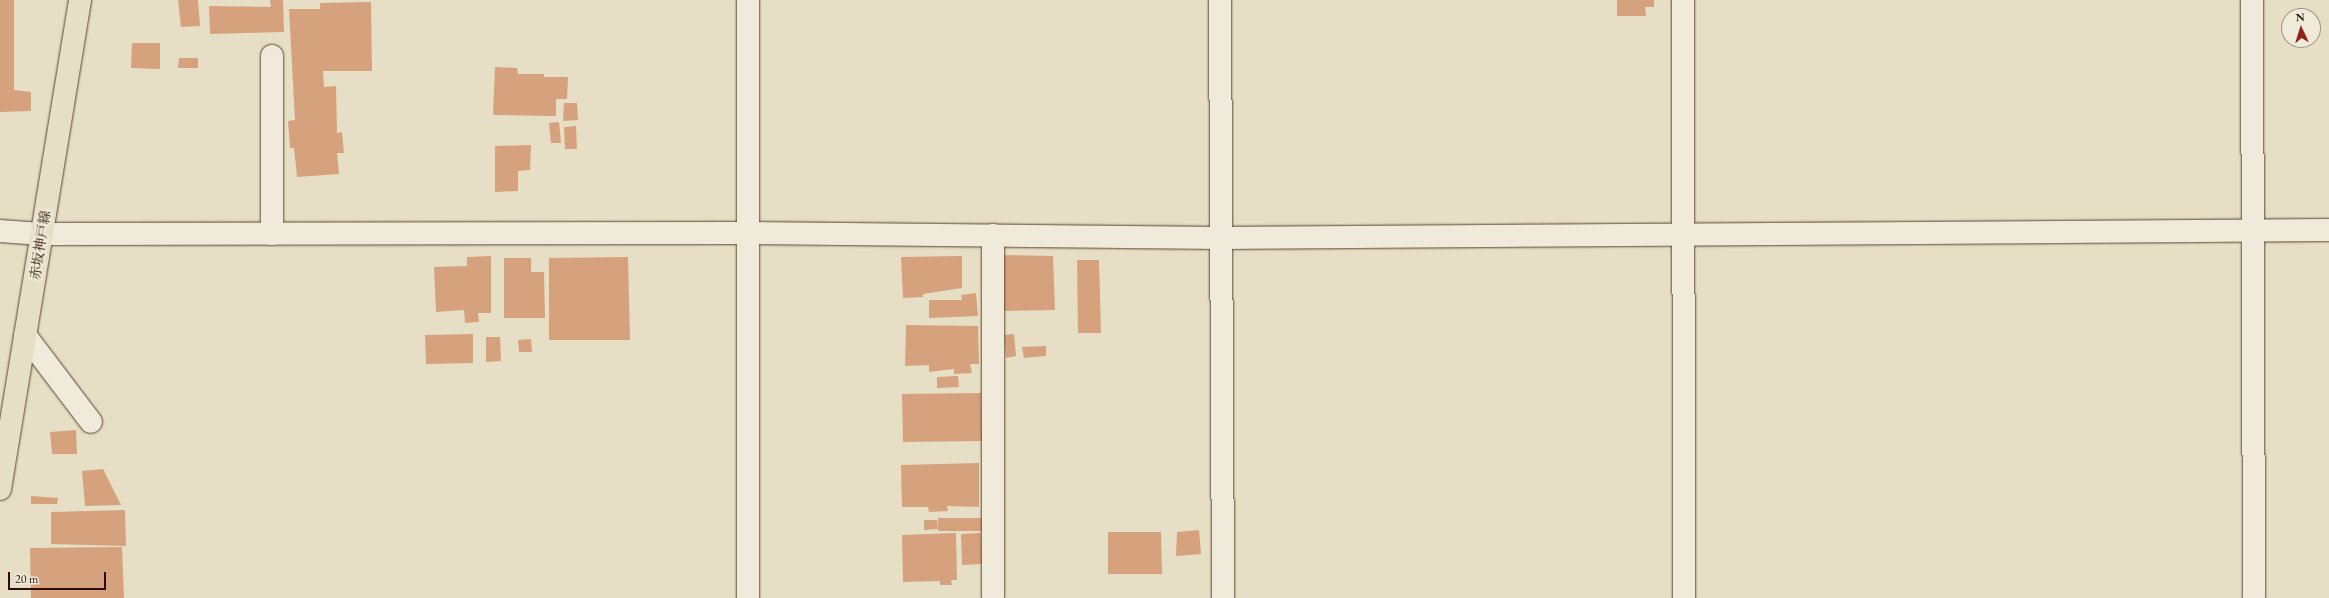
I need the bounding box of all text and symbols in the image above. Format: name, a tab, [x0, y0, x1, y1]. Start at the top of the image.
north arrow	[2281, 8, 2321, 48]
text: N	[2295, 10, 2305, 24]
street label: 赤坂神戸線	[26, 209, 54, 281]
scale bar	[10, 564, 108, 590]
text: 20 m	[15, 571, 38, 587]

